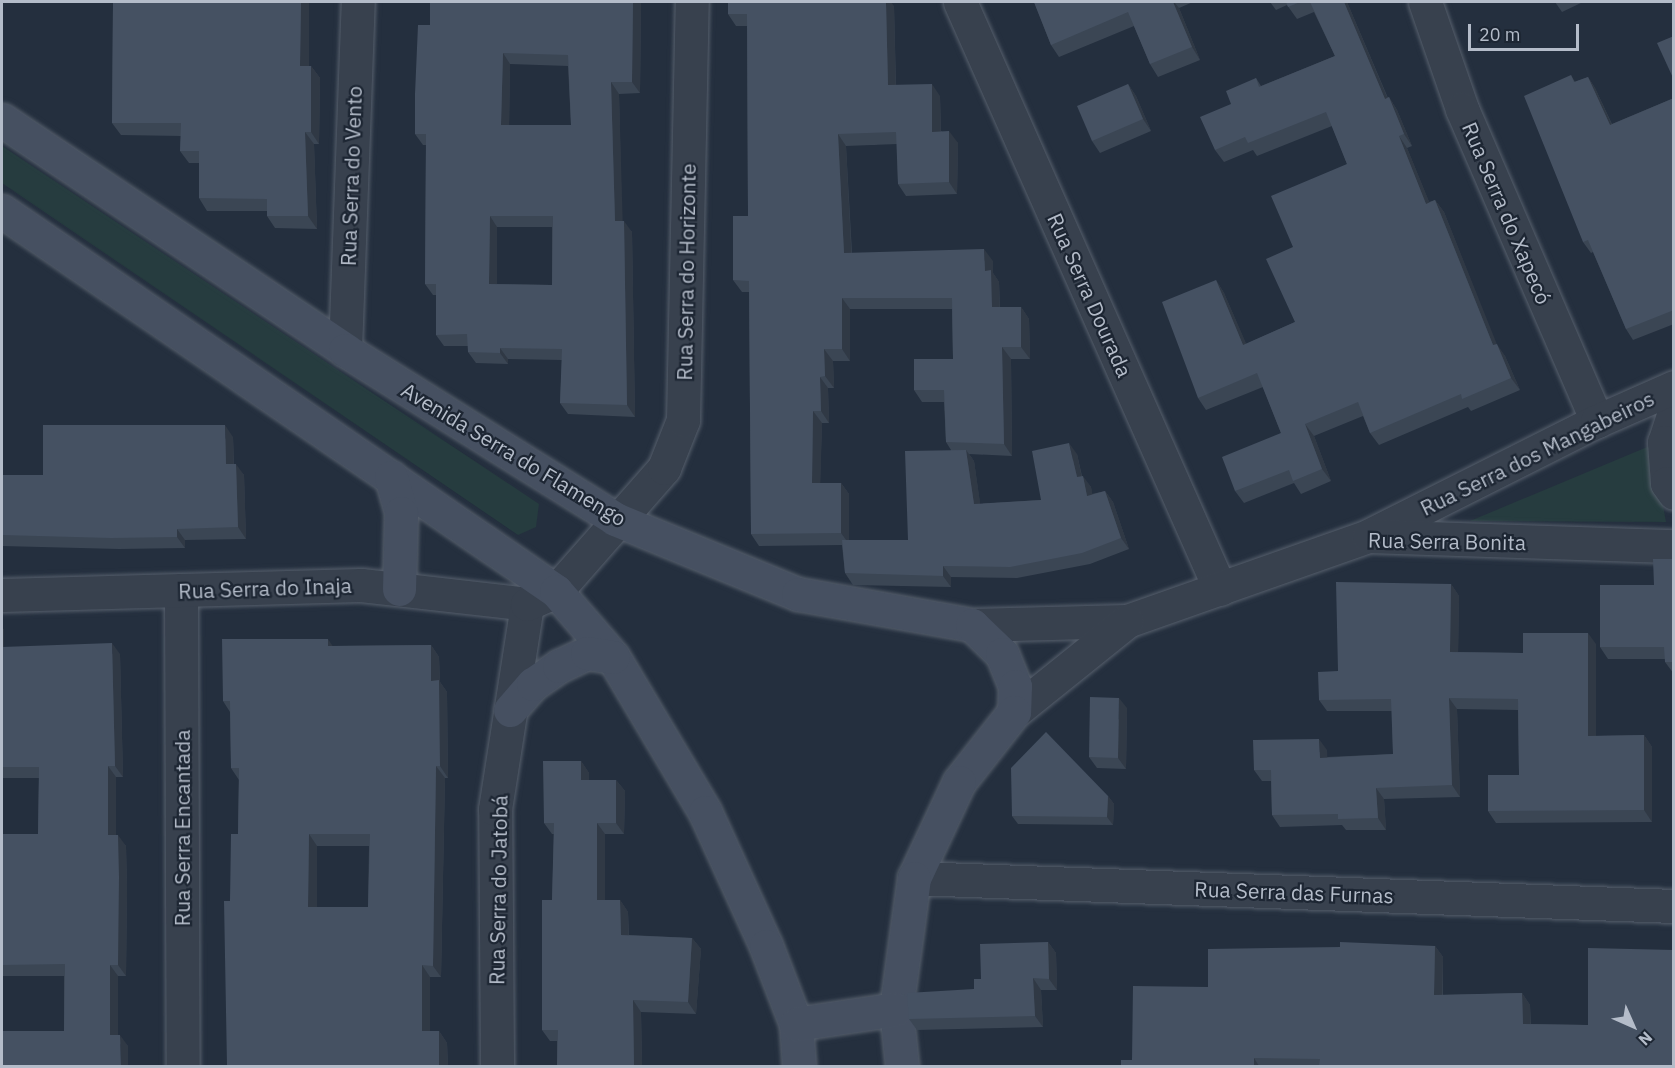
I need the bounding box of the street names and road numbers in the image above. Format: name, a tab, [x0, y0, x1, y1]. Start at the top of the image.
street label: Rua Serra do Vento	[335, 85, 367, 267]
street label: Rua Serra do Xapecó	[1457, 118, 1557, 308]
street label: Rua Serra do Horizonte	[672, 163, 700, 381]
street label: Rua Serra Dourada	[1043, 209, 1137, 381]
street label: Avenida Serra do Flamengo	[397, 377, 631, 531]
street label: Rua Serra dos Mangabeiros	[1416, 385, 1658, 521]
street label: Rua Serra Bonita	[1368, 527, 1526, 555]
street label: Rua Serra do Inaja	[178, 572, 352, 604]
street label: Rua Serra Encantada	[169, 730, 195, 926]
street label: Rua Serra do Jatobá	[484, 795, 512, 985]
street label: Rua Serra das Furnas	[1194, 876, 1394, 908]

